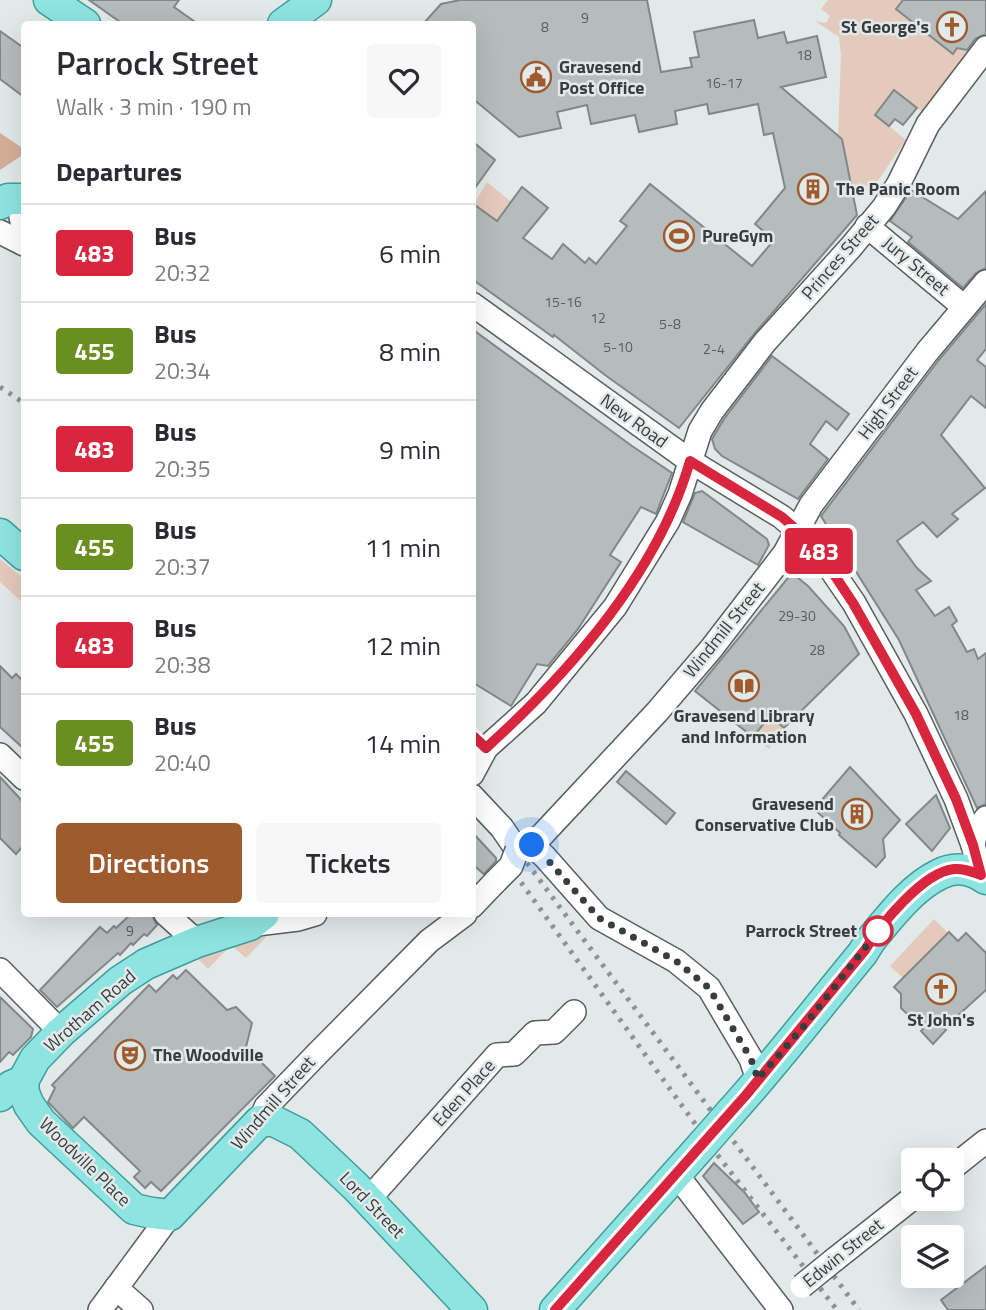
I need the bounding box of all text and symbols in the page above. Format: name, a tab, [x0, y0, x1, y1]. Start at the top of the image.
house number: 9	[581, 7, 589, 28]
church icon: St George's	[935, 10, 969, 44]
place label: St George's	[841, 13, 929, 40]
house number: 8	[541, 16, 549, 37]
text: Parrock Street	[56, 38, 258, 88]
button: heart	[367, 44, 441, 118]
house number: 18	[796, 44, 812, 65]
place label: Gravesend Post Office	[559, 53, 645, 101]
public building icon: Gravesend Post Office	[519, 60, 553, 94]
house number: 16-17	[705, 72, 743, 93]
text: Walk · 3 min · 190 m	[56, 89, 252, 124]
text: Departures	[56, 152, 182, 191]
building icon: The Panic Room	[796, 172, 830, 206]
place label: The Panic Room	[836, 175, 960, 202]
street label: Princes Street	[795, 207, 885, 306]
text: Bus	[154, 216, 196, 255]
sports icon: PureGym	[662, 219, 696, 253]
place label: PureGym	[702, 222, 773, 249]
street label: Jury Street	[877, 230, 956, 302]
text: 6 min	[379, 234, 441, 273]
text: 483	[74, 235, 115, 271]
text: 20:32	[154, 255, 211, 290]
house number: 15-16	[544, 291, 582, 312]
house number: 12	[590, 307, 606, 328]
house number: 5-8	[659, 313, 681, 334]
text: Bus	[154, 314, 196, 353]
text: 8 min	[379, 332, 441, 371]
text: 455	[74, 333, 115, 369]
house number: 5-10	[603, 336, 633, 357]
house number: 2-4	[703, 338, 725, 359]
text: 20:34	[154, 353, 211, 388]
street label: High Street	[851, 360, 924, 445]
street label: New Road	[595, 387, 674, 454]
text: Bus	[154, 412, 196, 451]
text: 9 min	[379, 430, 441, 469]
text: 483	[74, 431, 115, 467]
text: 20:35	[154, 451, 211, 486]
text: Bus	[154, 510, 196, 549]
text: 11 min	[365, 528, 441, 567]
line badge: 483	[779, 528, 859, 574]
text: 455	[74, 529, 115, 565]
text: 483	[799, 533, 839, 569]
text: 20:37	[154, 549, 211, 584]
street label: Windmill Street	[676, 575, 771, 684]
house number: 29-30	[778, 605, 816, 626]
text: Bus	[154, 608, 196, 647]
text: 12 min	[365, 626, 441, 665]
text: 483	[74, 627, 115, 663]
house number: 28	[809, 639, 825, 660]
text: 20:38	[154, 647, 211, 682]
library icon: Gravesend Library and Information	[727, 669, 761, 703]
place label: Gravesend Library and Information	[674, 702, 814, 750]
house number: 18	[953, 704, 969, 725]
text: Bus	[154, 706, 196, 745]
text: 14 min	[365, 724, 441, 763]
text: 455	[74, 725, 115, 761]
text: 20:40	[154, 745, 211, 780]
place label: Gravesend Conservative Club	[695, 790, 834, 838]
building icon: Gravesend Conservative Club	[840, 797, 874, 831]
button: Directions	[56, 823, 242, 903]
button: Tickets	[256, 823, 441, 903]
your location	[514, 827, 549, 862]
marker: Parrock Street	[863, 916, 893, 946]
place label: Parrock Street	[745, 917, 857, 944]
house number: 9	[126, 920, 134, 941]
street label: Wrotham Road	[38, 963, 142, 1058]
church icon: St John's	[924, 972, 958, 1006]
place label: St John's	[907, 1006, 975, 1033]
theatre icon: The Woodville	[113, 1038, 147, 1072]
place label: The Woodville	[153, 1041, 264, 1068]
street label: Windmill Street	[224, 1049, 322, 1156]
street label: Eden Place	[426, 1053, 501, 1132]
street label: Woodville Place	[33, 1111, 137, 1213]
map controls	[901, 1148, 964, 1288]
button: locate	[901, 1148, 964, 1211]
street label: Lord Street	[334, 1165, 412, 1245]
street label: Edwin Street	[796, 1211, 889, 1294]
button: layers	[901, 1225, 964, 1288]

